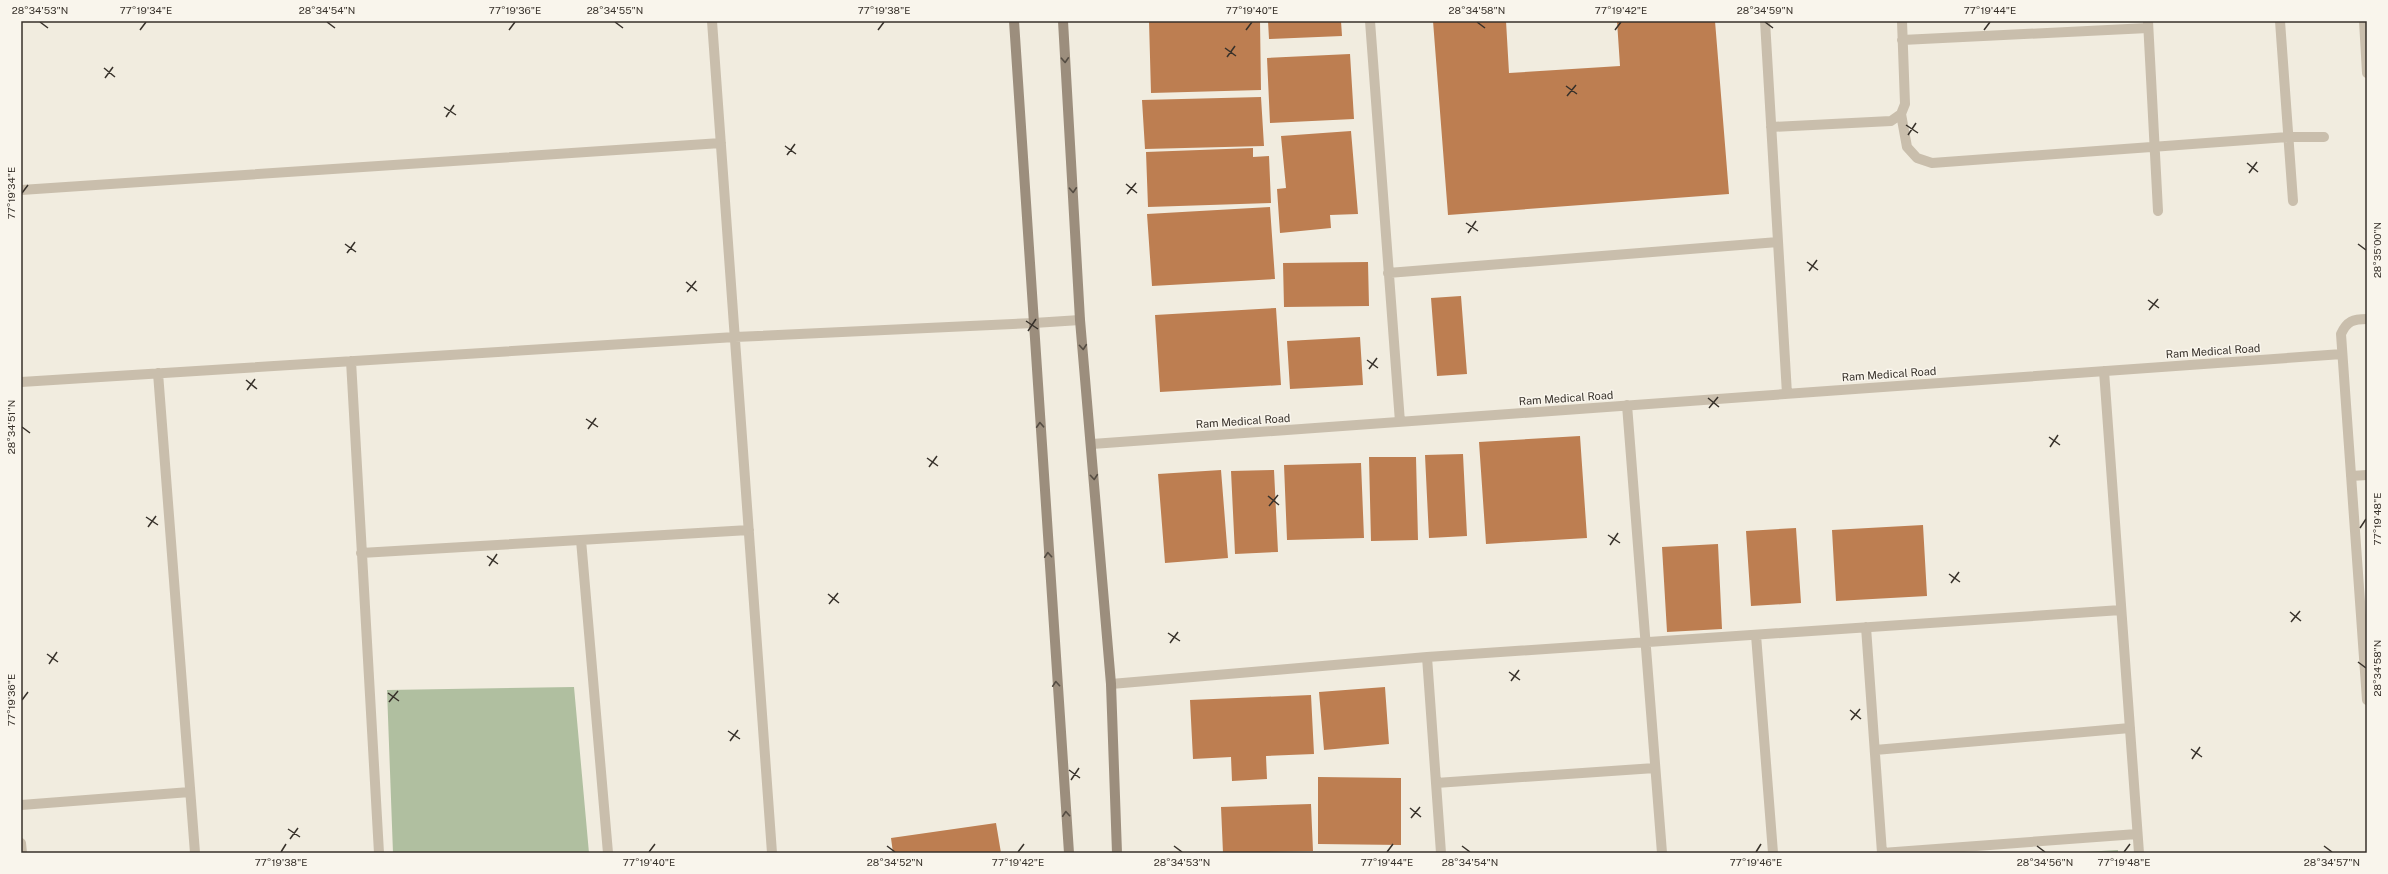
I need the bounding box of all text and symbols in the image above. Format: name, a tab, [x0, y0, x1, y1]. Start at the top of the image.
text: 28°34'53"N	[12, 4, 68, 16]
text: 77°19'34"E	[120, 4, 172, 16]
text: 28°34'54"N	[299, 4, 355, 16]
text: 77°19'36"E	[489, 4, 541, 16]
text: 28°34'55"N	[587, 4, 643, 16]
text: 77°19'38"E	[858, 4, 910, 16]
text: 77°19'40"E	[1226, 4, 1278, 16]
text: 28°34'58"N	[1449, 4, 1505, 16]
text: 77°19'42"E	[1595, 4, 1647, 16]
text: 28°34'59"N	[1737, 4, 1793, 16]
text: 77°19'44"E	[1964, 4, 2016, 16]
one-way arrow	[1061, 57, 1070, 63]
text: 77°19'34"E	[5, 167, 17, 219]
one-way arrow	[1068, 187, 1077, 193]
text: 28°35'00"N	[2371, 222, 2383, 278]
street label: Ram Medical Road	[2165, 342, 2261, 360]
one-way arrow	[1078, 344, 1087, 350]
street label: Ram Medical Road	[1841, 365, 1937, 383]
street label: Ram Medical Road	[1518, 389, 1614, 407]
text: 28°34'51"N	[5, 400, 17, 454]
street label: Ram Medical Road	[1195, 412, 1291, 430]
one-way arrow	[1036, 422, 1044, 428]
one-way arrow	[1090, 474, 1099, 480]
text: 77°19'48"E	[2371, 493, 2383, 545]
one-way arrow	[1044, 552, 1052, 558]
text: 28°34'58"N	[2371, 640, 2383, 696]
text: 77°19'36"E	[5, 674, 17, 726]
one-way arrow	[1052, 681, 1061, 687]
one-way arrow	[1061, 811, 1070, 817]
text: 77°19'38"E	[255, 856, 307, 868]
text: 77°19'40"E	[623, 856, 675, 868]
text: 28°34'52"N	[867, 856, 923, 868]
text: 77°19'42"E	[992, 856, 1044, 868]
text: 28°34'53"N	[1154, 856, 1210, 868]
text: 77°19'44"E	[1361, 856, 1413, 868]
text: 28°34'54"N	[1442, 856, 1498, 868]
text: 77°19'46"E	[1730, 856, 1782, 868]
text: 28°34'56"N	[2017, 856, 2073, 868]
text: 77°19'48"E	[2098, 856, 2150, 868]
text: 28°34'57"N	[2304, 856, 2360, 868]

